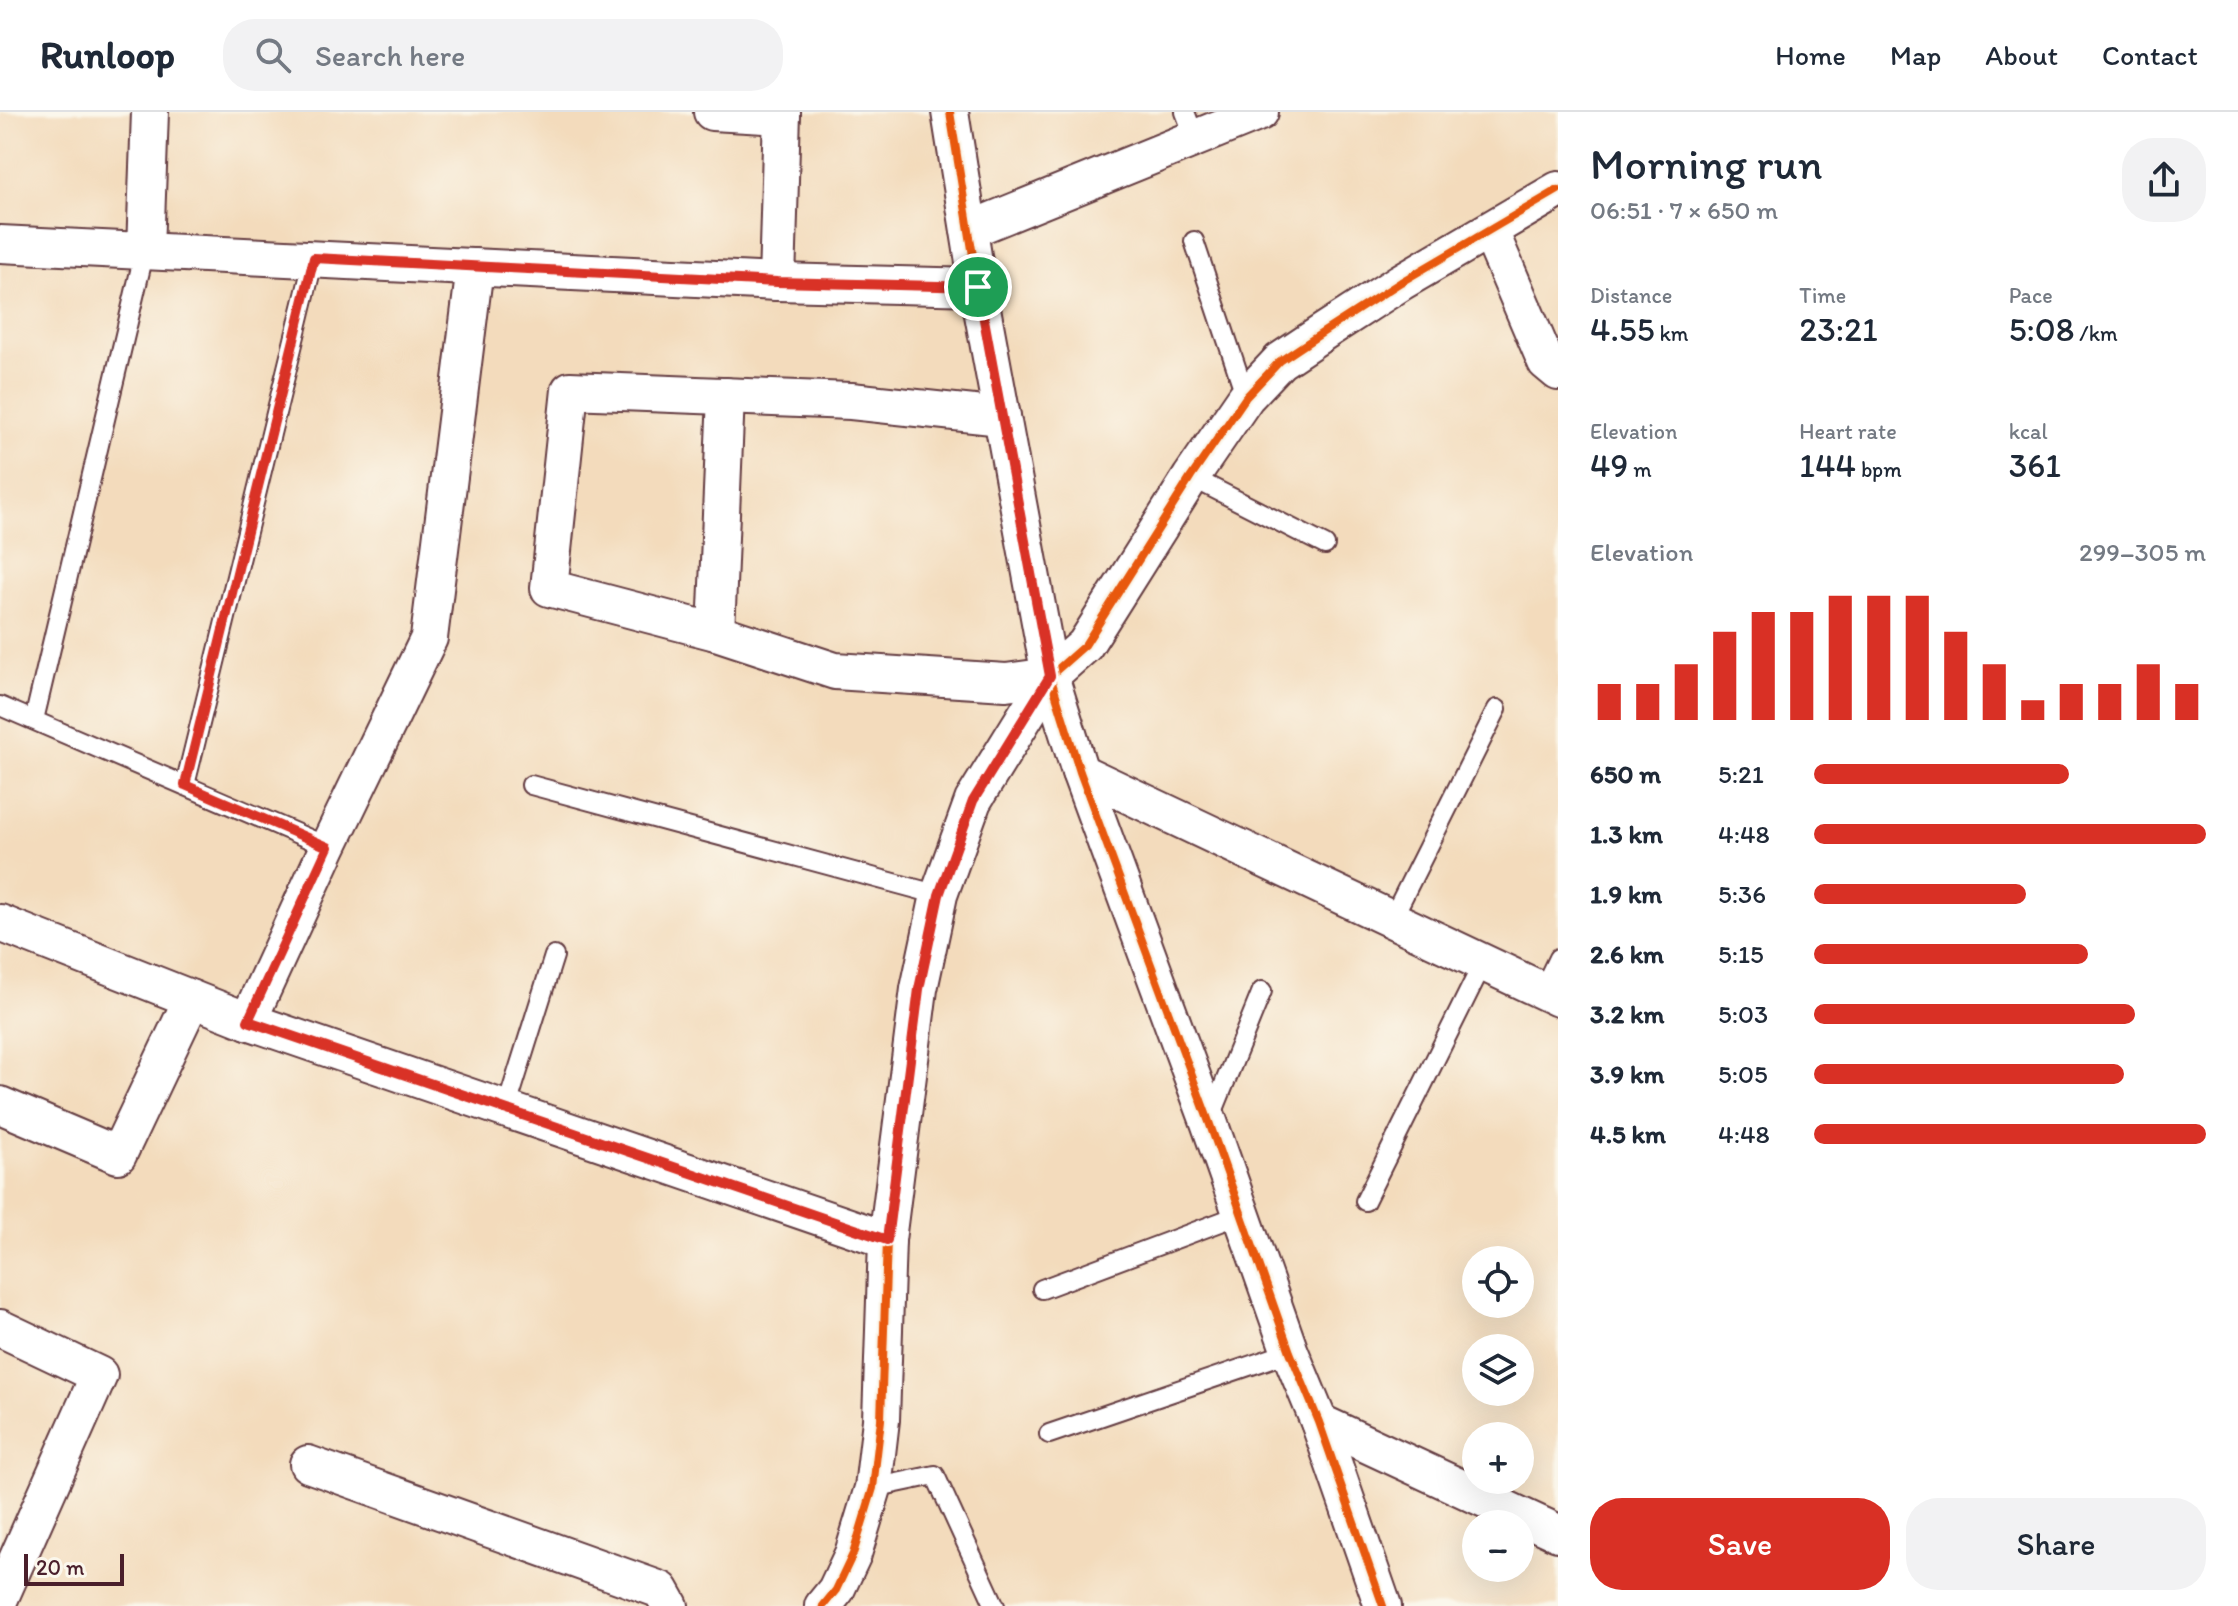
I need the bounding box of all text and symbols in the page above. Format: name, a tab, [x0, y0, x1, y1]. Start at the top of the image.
search box	[223, 19, 783, 91]
text: Runloop	[40, 32, 175, 78]
icon: search	[251, 33, 295, 77]
text: Search here	[315, 37, 465, 74]
text: Home	[1775, 38, 1846, 72]
text: Map	[1890, 38, 1941, 72]
text: About	[1985, 38, 2058, 72]
text: Contact	[2102, 38, 2198, 72]
text: Morning run	[1590, 137, 1823, 190]
button: share	[2122, 138, 2206, 222]
text: 06:51 · 7 × 650 m	[1590, 194, 1778, 226]
pin	[944, 253, 1012, 321]
icon: arrive	[956, 265, 1000, 309]
text: Distance	[1590, 282, 1672, 309]
text: Time	[1799, 282, 1846, 309]
text: Pace	[2009, 282, 2053, 309]
text: 4.55	[1590, 309, 1655, 350]
text: 23:21	[1799, 309, 1878, 350]
text: 5:08	[2009, 309, 2074, 350]
text: km	[1655, 320, 1689, 347]
text: /km	[2074, 320, 2118, 347]
text: Elevation	[1590, 418, 1677, 445]
text: Heart rate	[1799, 418, 1897, 445]
text: kcal	[2009, 418, 2048, 445]
text: 49	[1590, 445, 1628, 486]
text: 144	[1799, 445, 1856, 486]
text: 361	[2009, 445, 2061, 486]
text: m	[1628, 456, 1652, 483]
text: bpm	[1856, 456, 1902, 483]
text: Elevation	[1590, 536, 1693, 568]
text: 299–305 m	[2079, 536, 2206, 568]
text: 650 m	[1590, 758, 1661, 790]
text: 5:21	[1718, 758, 1764, 790]
text: 1.3 km	[1590, 818, 1663, 850]
text: 4:48	[1718, 818, 1770, 850]
text: 1.9 km	[1590, 878, 1662, 910]
text: 5:36	[1718, 878, 1766, 910]
text: 2.6 km	[1590, 938, 1664, 970]
text: 5:15	[1718, 938, 1764, 970]
text: 3.2 km	[1590, 998, 1664, 1030]
text: 5:03	[1718, 998, 1768, 1030]
text: 3.9 km	[1590, 1058, 1664, 1090]
text: 5:05	[1718, 1058, 1768, 1090]
text: 4.5 km	[1590, 1118, 1666, 1150]
text: 4:48	[1718, 1118, 1770, 1150]
map controls	[1462, 1246, 1534, 1582]
button: locate	[1462, 1246, 1534, 1318]
button: layers	[1462, 1334, 1534, 1406]
button: +	[1462, 1422, 1534, 1494]
button: Save	[1590, 1498, 1890, 1590]
button: Share	[1906, 1498, 2206, 1590]
button: −	[1462, 1510, 1534, 1582]
scale bar	[24, 1550, 124, 1586]
text: 20 m	[36, 1554, 85, 1581]

